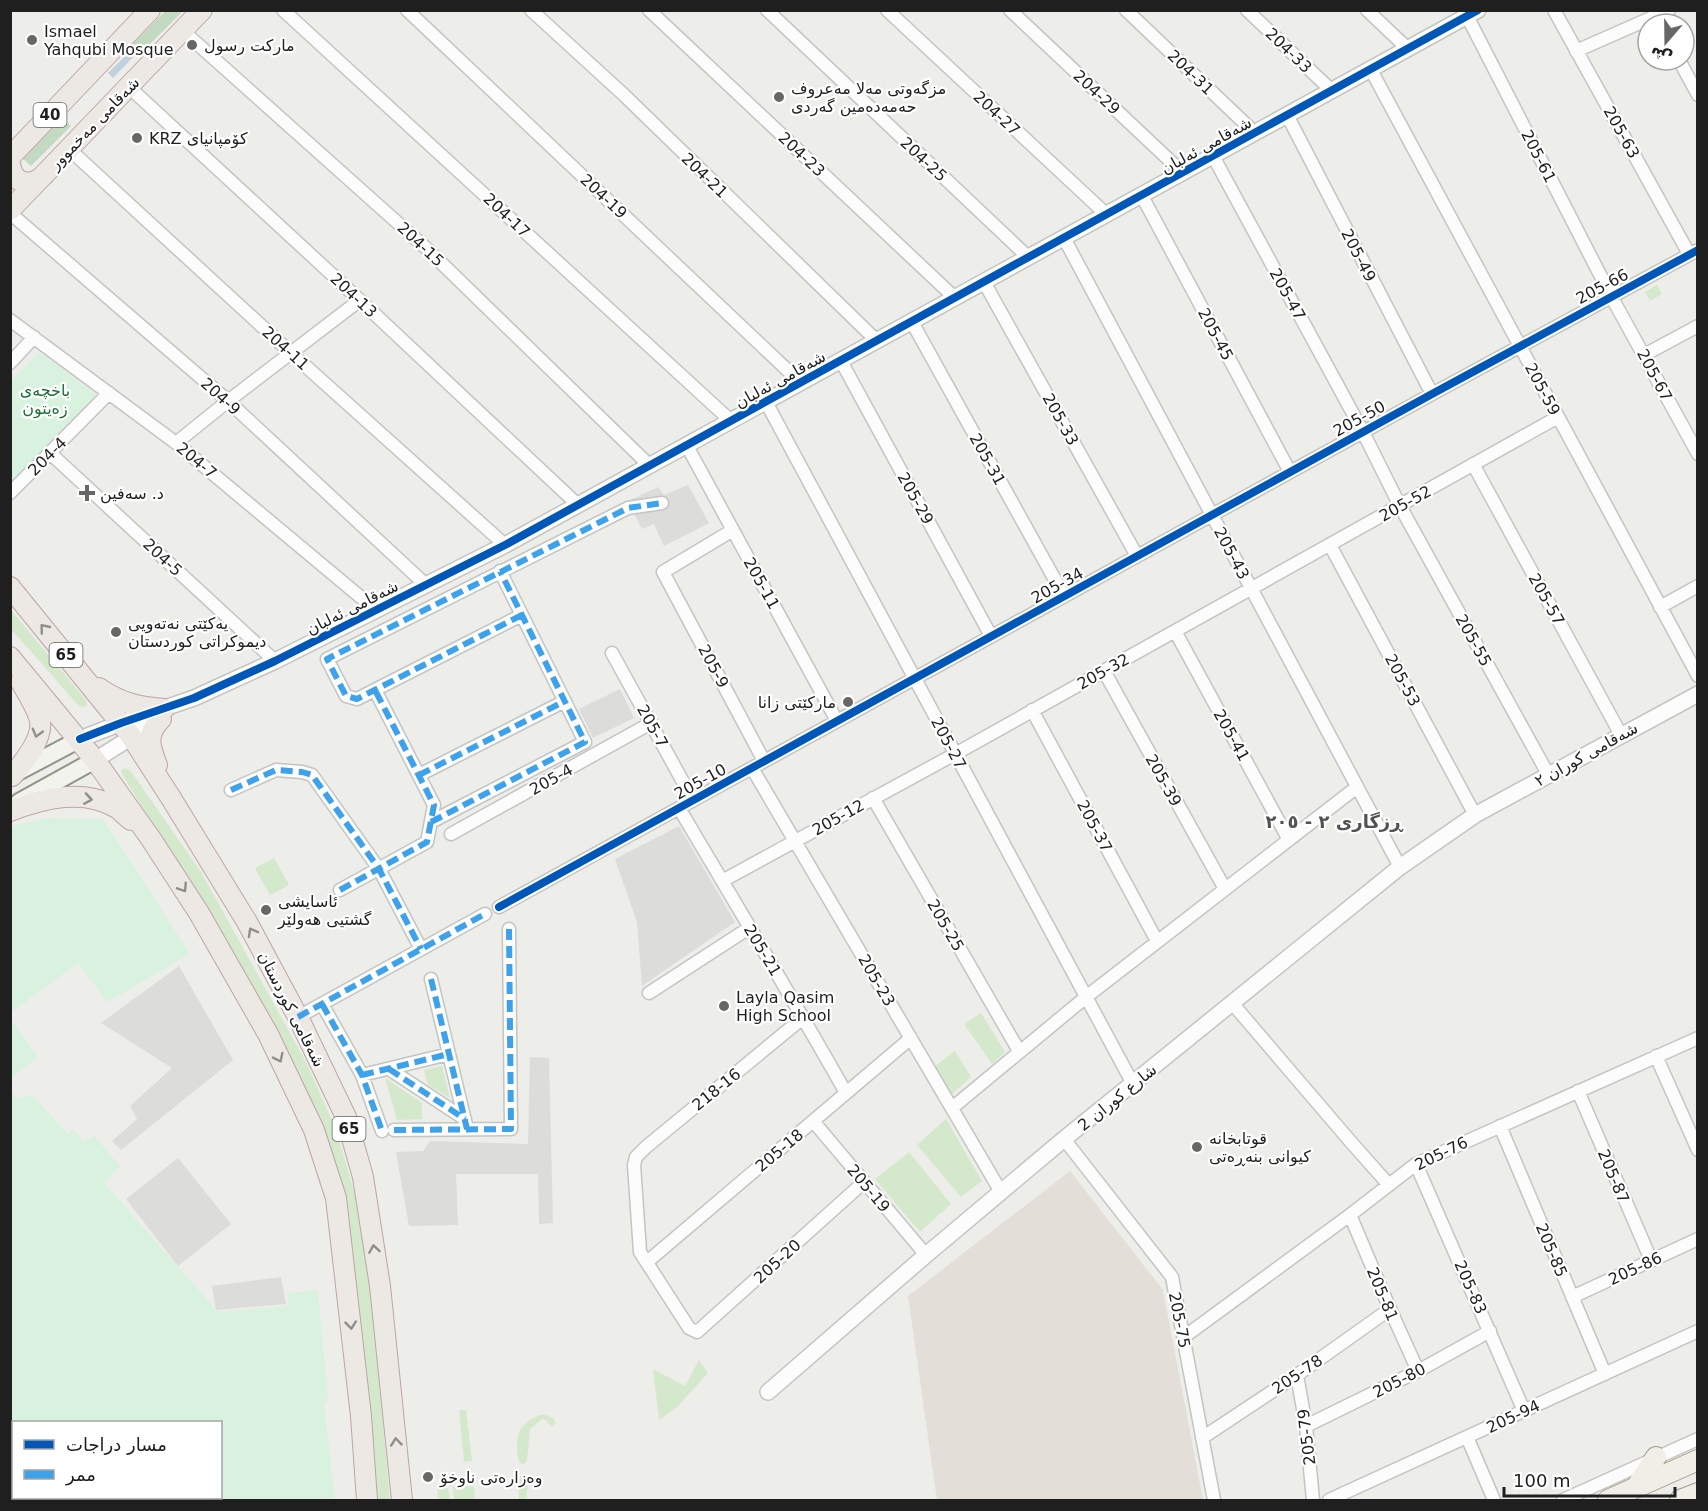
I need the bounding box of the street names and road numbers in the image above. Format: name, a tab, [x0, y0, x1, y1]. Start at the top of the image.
street label: 204-33	[1262, 24, 1316, 77]
street label: 204-31	[1164, 46, 1218, 99]
street label: 204-29	[1069, 66, 1124, 119]
street label: شەقامی مەخموور	[45, 73, 144, 175]
street label: 204-27	[969, 87, 1024, 140]
road number: 40	[34, 103, 66, 127]
street label: 205-63	[1600, 103, 1644, 162]
street label: شەقامی ئەلبان	[1158, 113, 1255, 178]
street label: 205-61	[1517, 127, 1560, 186]
street label: 204-23	[774, 128, 829, 181]
street label: 204-25	[896, 133, 951, 186]
street label: 204-21	[678, 149, 732, 202]
street label: 204-19	[576, 170, 631, 223]
street label: 204-17	[479, 189, 534, 242]
street label: 204-15	[393, 218, 448, 271]
street label: 205-49	[1337, 226, 1380, 285]
street label: 205-47	[1266, 265, 1310, 324]
street label: 205-66	[1573, 265, 1632, 308]
street label: 204-13	[326, 269, 381, 322]
street label: 205-45	[1194, 305, 1237, 364]
street label: 204-11	[258, 322, 313, 374]
street label: 205-67	[1633, 346, 1676, 405]
street label: شەقامی ئەلبان	[732, 347, 829, 412]
street label: 205-59	[1521, 360, 1564, 419]
street label: 204-9	[197, 374, 244, 419]
street label: 205-33	[1039, 390, 1083, 449]
street label: 205-50	[1330, 396, 1389, 440]
street label: 205-31	[966, 430, 1010, 489]
street label: 204-4	[24, 433, 71, 480]
street label: 204-7	[173, 438, 221, 483]
street label: 205-29	[894, 469, 938, 528]
street label: 205-52	[1376, 481, 1435, 525]
street label: 205-43	[1210, 524, 1253, 583]
street label: 204-5	[139, 535, 186, 580]
street label: 205-11	[740, 554, 784, 613]
street label: 205-34	[1028, 563, 1087, 607]
street label: 205-57	[1525, 570, 1569, 629]
street label: شەقامی ئەلبان	[303, 576, 401, 639]
street label: 205-55	[1452, 611, 1496, 670]
street label: 205-9	[694, 641, 733, 691]
road number: 65	[50, 643, 82, 667]
street label: 205-32	[1074, 649, 1133, 693]
street label: 205-53	[1381, 651, 1424, 710]
street label: 205-7	[633, 701, 672, 751]
street label: 205-41	[1210, 706, 1254, 765]
street label: 205-27	[927, 714, 970, 773]
street label: شەقامی کوران ٢	[1531, 718, 1642, 791]
street label: 205-39	[1142, 751, 1186, 810]
street label: 205-10	[671, 759, 730, 803]
street label: 205-4	[526, 760, 576, 799]
street label: 205-12	[809, 795, 868, 839]
street label: 205-37	[1073, 797, 1116, 856]
street label: 205-25	[923, 896, 968, 955]
street label: 205-21	[740, 921, 785, 979]
street label: شەقامی کوردستان	[253, 948, 329, 1071]
street label: 205-23	[854, 951, 899, 1010]
street label: شارع كوران 2	[1074, 1060, 1161, 1136]
street label: 218-16	[688, 1064, 744, 1115]
road number: 65	[332, 1117, 366, 1141]
street label: 205-18	[752, 1125, 807, 1176]
street label: 205-76	[1412, 1132, 1471, 1174]
street label: 205-87	[1594, 1146, 1633, 1206]
street label: 205-19	[843, 1161, 894, 1216]
street label: 205-85	[1532, 1220, 1571, 1280]
street label: 205-20	[750, 1235, 805, 1287]
street label: 205-86	[1606, 1248, 1665, 1289]
street label: 205-83	[1450, 1257, 1491, 1317]
street label: 205-81	[1363, 1264, 1402, 1324]
street label: 205-75	[1165, 1290, 1194, 1350]
street label: 205-78	[1268, 1351, 1326, 1398]
street label: 205-80	[1370, 1359, 1429, 1402]
street label: 205-94	[1484, 1396, 1543, 1437]
street label: 205-79	[1294, 1408, 1319, 1466]

